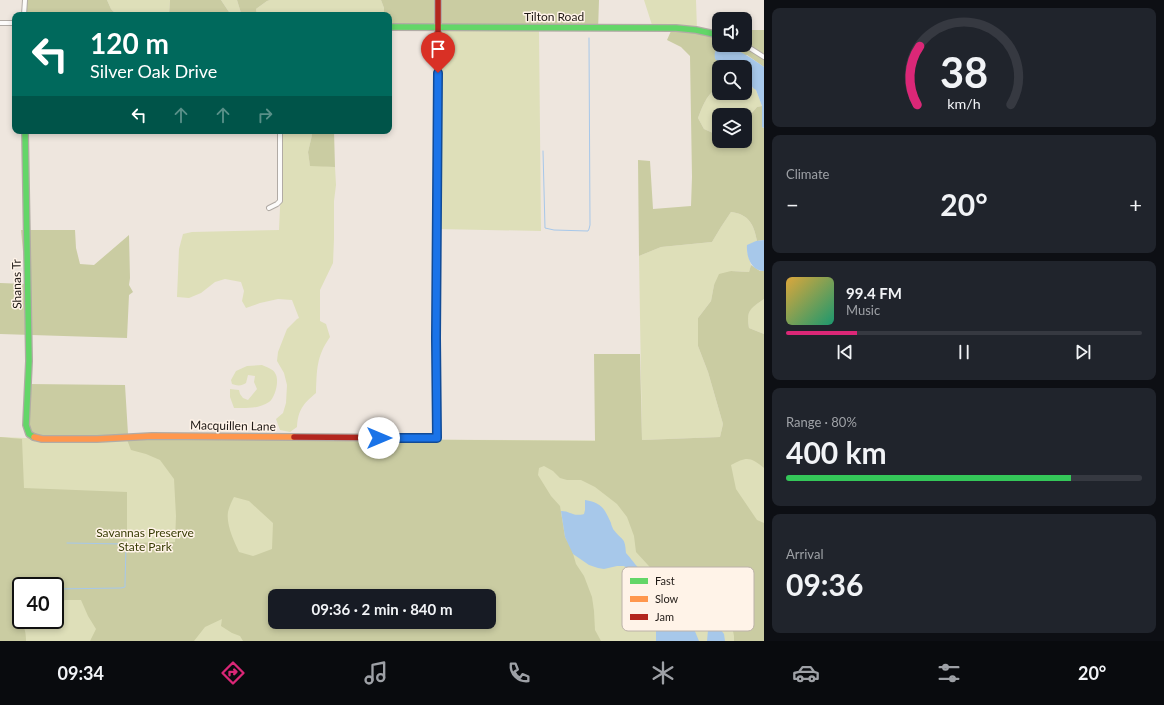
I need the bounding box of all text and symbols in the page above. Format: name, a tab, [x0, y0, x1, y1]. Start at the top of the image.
street label: Tilton Road	[524, 9, 584, 24]
map controls	[712, 12, 752, 148]
button: sound	[712, 12, 752, 52]
text: 120 m	[90, 26, 169, 60]
icon: left	[24, 28, 76, 80]
pin	[421, 32, 455, 73]
icon: arrive	[427, 38, 449, 60]
text: 38	[940, 47, 988, 97]
text: Silver Oak Drive	[90, 60, 217, 82]
button: search	[712, 60, 752, 100]
text: km/h	[947, 95, 981, 112]
icon: left	[128, 104, 150, 126]
icon: ahead	[170, 104, 192, 126]
icon: ahead	[212, 104, 234, 126]
icon: right	[254, 104, 276, 126]
button: layers	[712, 108, 752, 148]
text: Climate	[786, 166, 829, 182]
text: 20°	[940, 186, 988, 222]
text: −	[786, 191, 799, 218]
text: +	[1129, 191, 1142, 218]
street label: Shanas Tr	[9, 258, 24, 309]
text: 99.4 FM	[846, 284, 902, 302]
text: Music	[846, 302, 880, 318]
icon: previous	[834, 341, 856, 363]
icon: pause	[953, 341, 975, 363]
icon: next	[1072, 341, 1094, 363]
text: Range · 80%	[786, 414, 857, 430]
street label: Macquillen Lane	[190, 417, 276, 434]
position arrow	[358, 417, 400, 459]
text: 400 km	[786, 434, 887, 470]
park label: Savannas Preserve State Park	[96, 525, 194, 554]
text: Arrival	[786, 546, 823, 562]
text: 09:36	[786, 566, 863, 602]
legend	[622, 567, 754, 631]
text: Fast	[655, 574, 675, 587]
speed limit sign: 40	[12, 577, 64, 629]
text: Slow	[655, 592, 679, 605]
text: 09:36 · 2 min · 840 m	[312, 600, 452, 618]
text: Jam	[655, 610, 674, 623]
icon: directions	[219, 659, 247, 687]
icon: music	[362, 659, 390, 687]
icon: phone	[505, 659, 533, 687]
icon: climate	[649, 659, 677, 687]
icon: car	[792, 659, 820, 687]
icon: filters	[935, 659, 963, 687]
text: 09:34	[58, 662, 104, 684]
text: 20°	[1078, 662, 1106, 684]

